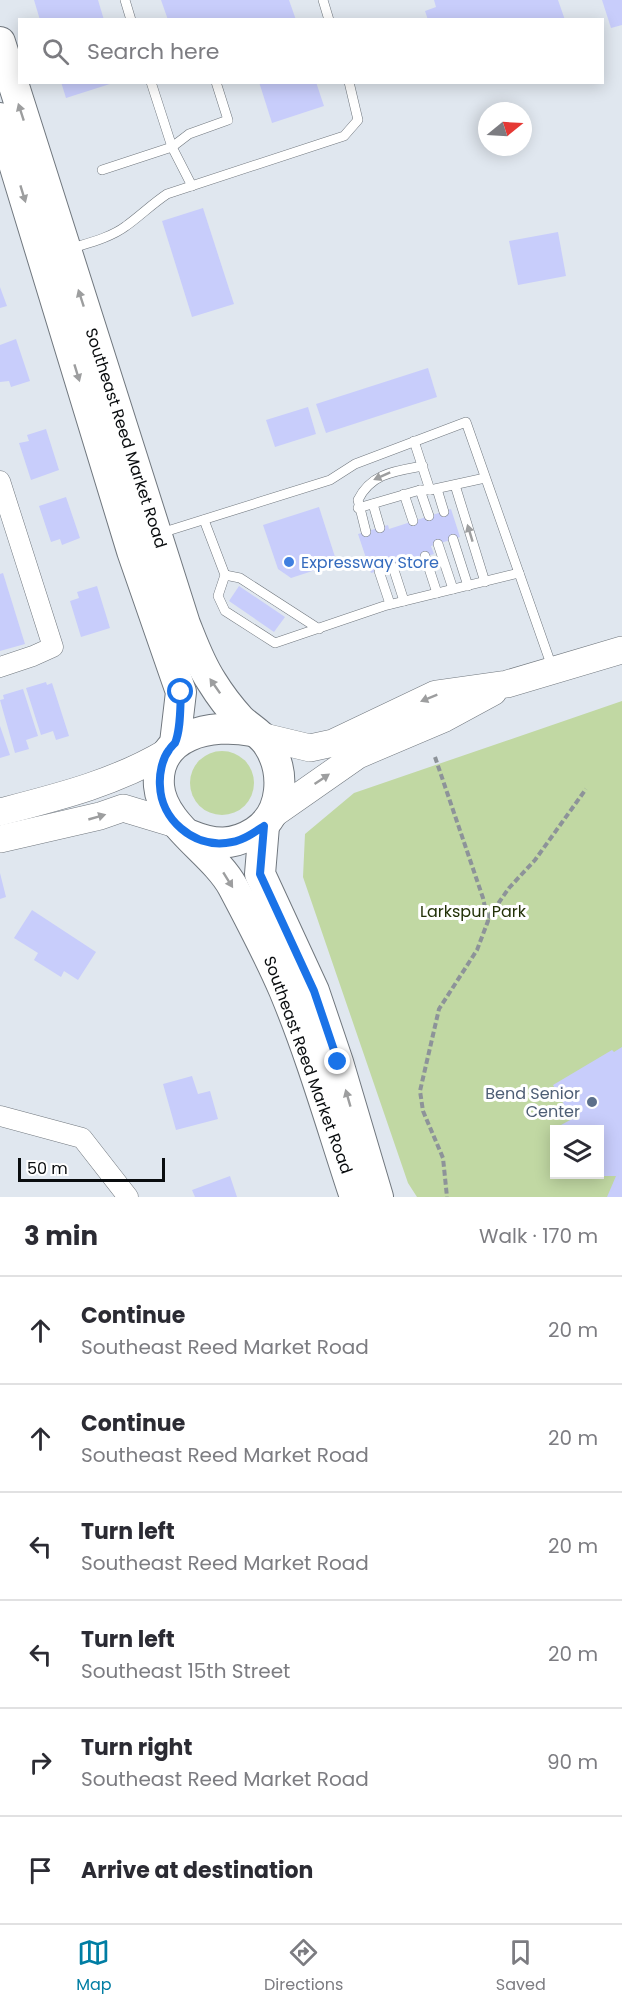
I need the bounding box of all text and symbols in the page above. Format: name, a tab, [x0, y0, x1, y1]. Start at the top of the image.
search box	[18, 18, 604, 84]
icon: search	[39, 35, 72, 68]
text: Search here	[87, 36, 220, 67]
north arrow	[478, 102, 532, 156]
one-way arrow	[16, 103, 26, 121]
one-way arrow	[19, 185, 28, 203]
one-way arrow	[75, 289, 85, 307]
street label: Southeast Reed Market Road	[79, 325, 173, 551]
one-way arrow	[73, 364, 83, 382]
one-way arrow	[373, 472, 390, 481]
one-way arrow	[465, 524, 474, 542]
place label: Expressway Store	[301, 551, 439, 574]
marker: Expressway Store	[282, 555, 296, 569]
route start	[167, 678, 193, 704]
one-way arrow	[209, 678, 221, 694]
one-way arrow	[419, 693, 437, 703]
one-way arrow	[314, 773, 331, 784]
one-way arrow	[88, 812, 106, 821]
one-way arrow	[223, 872, 234, 888]
park label: Larkspur Park	[420, 900, 527, 923]
street label: Southeast Reed Market Road	[258, 953, 358, 1177]
route end	[324, 1048, 350, 1074]
place label: Bend Senior Center	[485, 1082, 580, 1123]
one-way arrow	[343, 1089, 353, 1107]
marker: Bend Senior Center	[585, 1095, 599, 1109]
map controls	[550, 1125, 604, 1179]
button: layers	[550, 1125, 604, 1179]
scale bar	[18, 1155, 165, 1182]
text: 50 m	[27, 1157, 68, 1180]
text: 3 min	[24, 1218, 98, 1254]
text: Walk · 170 m	[479, 1222, 598, 1250]
text: Continue	[81, 1300, 185, 1331]
icon: ahead	[24, 1314, 57, 1347]
text: 20 m	[548, 1316, 598, 1344]
text: Southeast Reed Market Road	[81, 1333, 369, 1361]
text: Continue	[81, 1408, 185, 1439]
icon: ahead	[24, 1422, 57, 1455]
text: 20 m	[548, 1424, 598, 1452]
text: Southeast Reed Market Road	[81, 1441, 369, 1469]
text: Turn left	[81, 1516, 175, 1547]
icon: left	[24, 1530, 57, 1563]
text: 20 m	[548, 1532, 598, 1560]
text: Southeast Reed Market Road	[81, 1549, 369, 1577]
text: Turn left	[81, 1624, 175, 1655]
icon: left	[24, 1638, 57, 1671]
text: 20 m	[548, 1640, 598, 1668]
text: Southeast 15th Street	[81, 1657, 290, 1685]
text: Turn right	[81, 1732, 192, 1763]
icon: right	[24, 1746, 57, 1779]
text: 90 m	[547, 1748, 598, 1776]
text: Southeast Reed Market Road	[81, 1765, 369, 1793]
icon: arrive	[24, 1854, 57, 1887]
text: Arrive at destination	[81, 1855, 313, 1886]
tab: Map	[76, 1936, 112, 1997]
tab: Directions	[264, 1936, 343, 1997]
tab: Saved	[496, 1936, 546, 1997]

